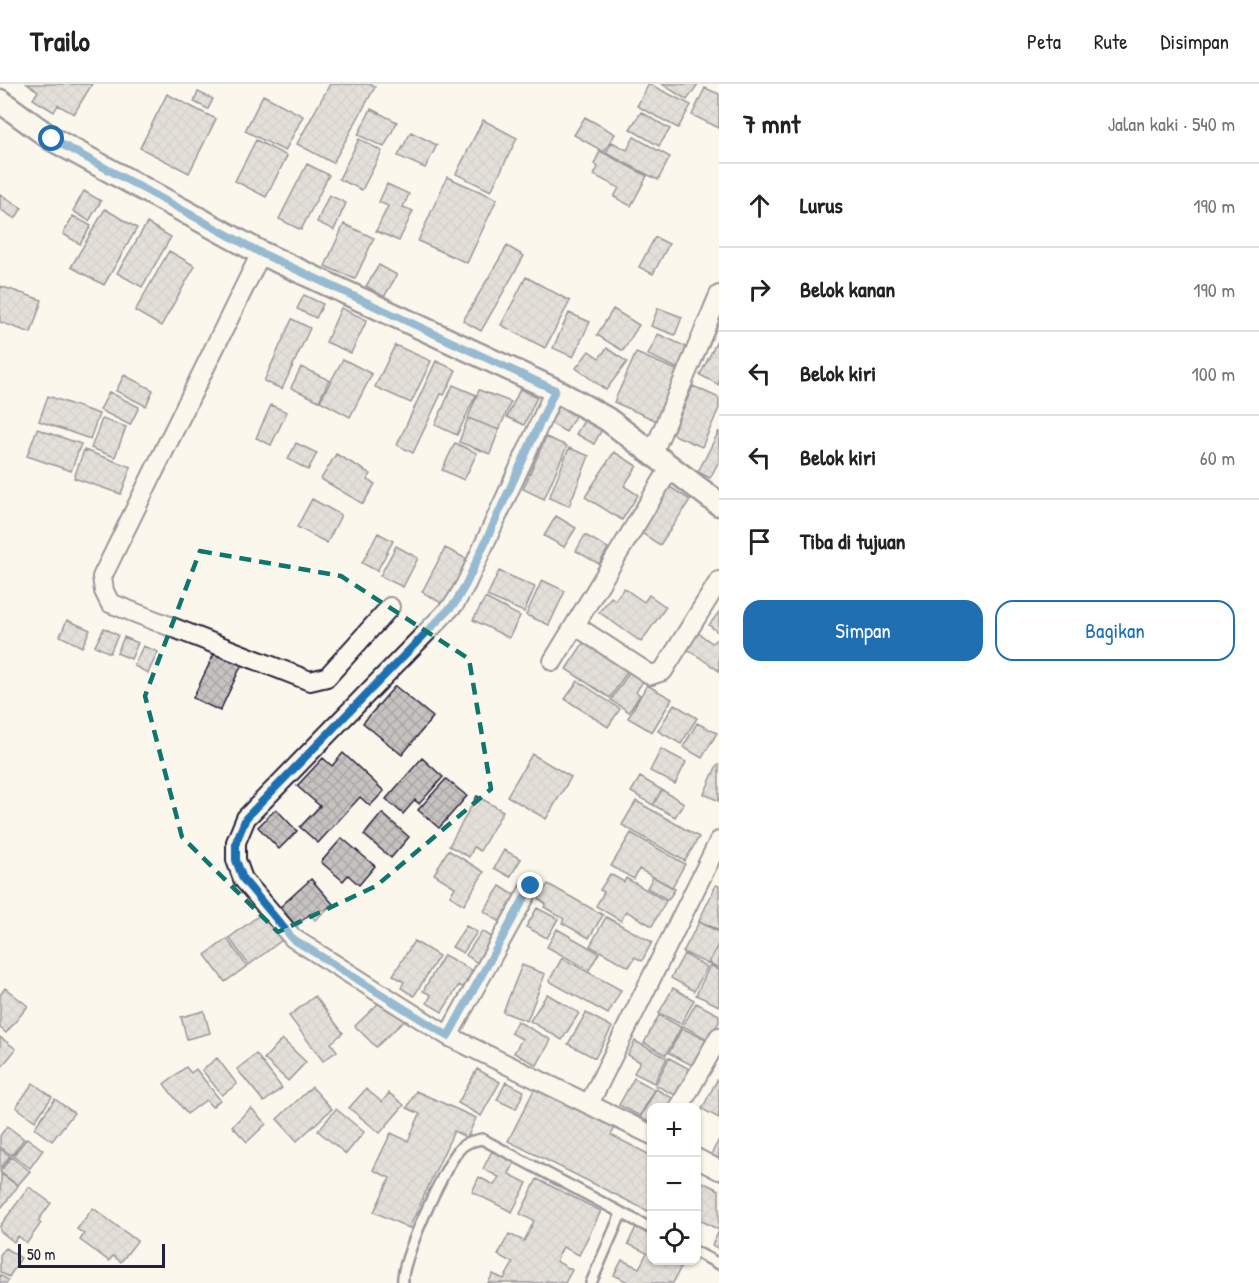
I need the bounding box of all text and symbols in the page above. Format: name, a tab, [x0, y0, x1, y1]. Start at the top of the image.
text: Trailo	[30, 22, 90, 60]
text: Peta	[1027, 27, 1061, 56]
text: Rute	[1094, 27, 1128, 56]
text: Disimpan	[1161, 27, 1229, 56]
text: 7 mnt	[743, 106, 800, 141]
text: Jalan kaki · 540 m	[1108, 110, 1235, 137]
route start	[38, 125, 64, 151]
icon: ahead	[743, 189, 776, 222]
text: Lurus	[800, 190, 843, 220]
text: 190 m	[1193, 192, 1235, 219]
icon: right	[743, 273, 776, 306]
text: Belok kanan	[800, 274, 895, 304]
text: 190 m	[1193, 276, 1235, 303]
icon: left	[743, 357, 776, 390]
text: Belok kiri	[800, 358, 876, 388]
text: 100 m	[1192, 360, 1235, 387]
icon: left	[743, 441, 776, 474]
text: Belok kiri	[800, 442, 876, 472]
text: 60 m	[1200, 444, 1235, 471]
icon: arrive	[743, 525, 776, 558]
text: Tiba di tujuan	[800, 526, 905, 556]
button: Simpan	[743, 600, 983, 661]
button: Bagikan	[995, 600, 1235, 661]
route end	[517, 872, 543, 898]
map controls	[647, 1103, 701, 1265]
button: +	[647, 1103, 701, 1157]
button: −	[647, 1157, 701, 1211]
button: locate	[647, 1211, 701, 1265]
scale bar	[18, 1241, 165, 1268]
text: 50 m	[27, 1243, 56, 1265]

